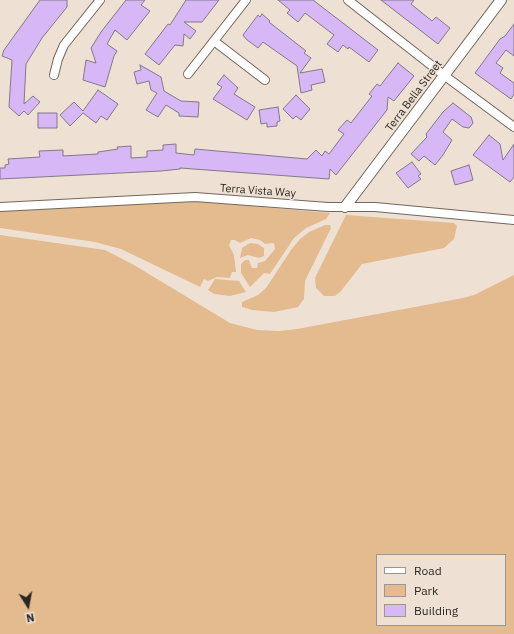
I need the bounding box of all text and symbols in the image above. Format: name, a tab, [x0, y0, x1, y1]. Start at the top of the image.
street label: Terra Bella Street	[383, 58, 445, 134]
street label: Terra Vista Way	[220, 182, 296, 200]
legend	[376, 554, 506, 626]
text: Road	[414, 563, 442, 578]
text: Park	[414, 583, 438, 598]
north arrow	[8, 586, 48, 626]
text: Building	[414, 603, 458, 618]
text: N	[25, 610, 36, 625]

